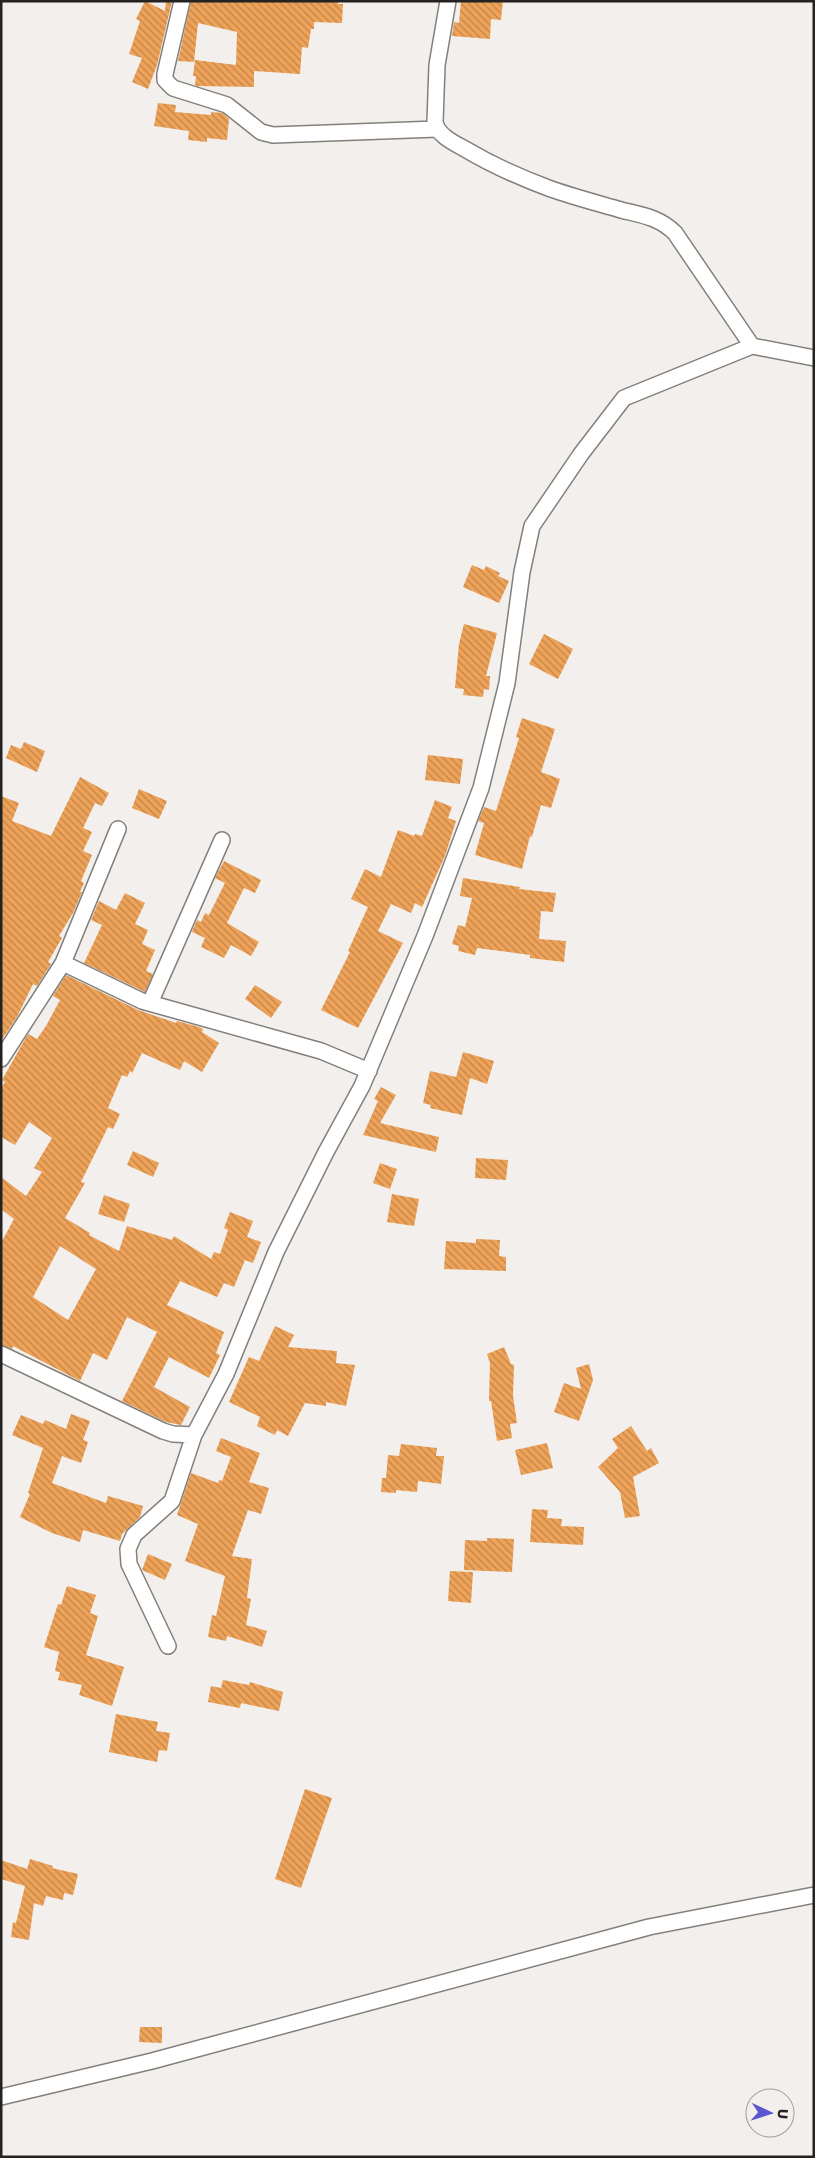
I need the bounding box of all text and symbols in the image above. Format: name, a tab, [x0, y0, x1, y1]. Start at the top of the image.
north arrow	[745, 2088, 795, 2138]
text: U	[774, 2108, 791, 2120]

